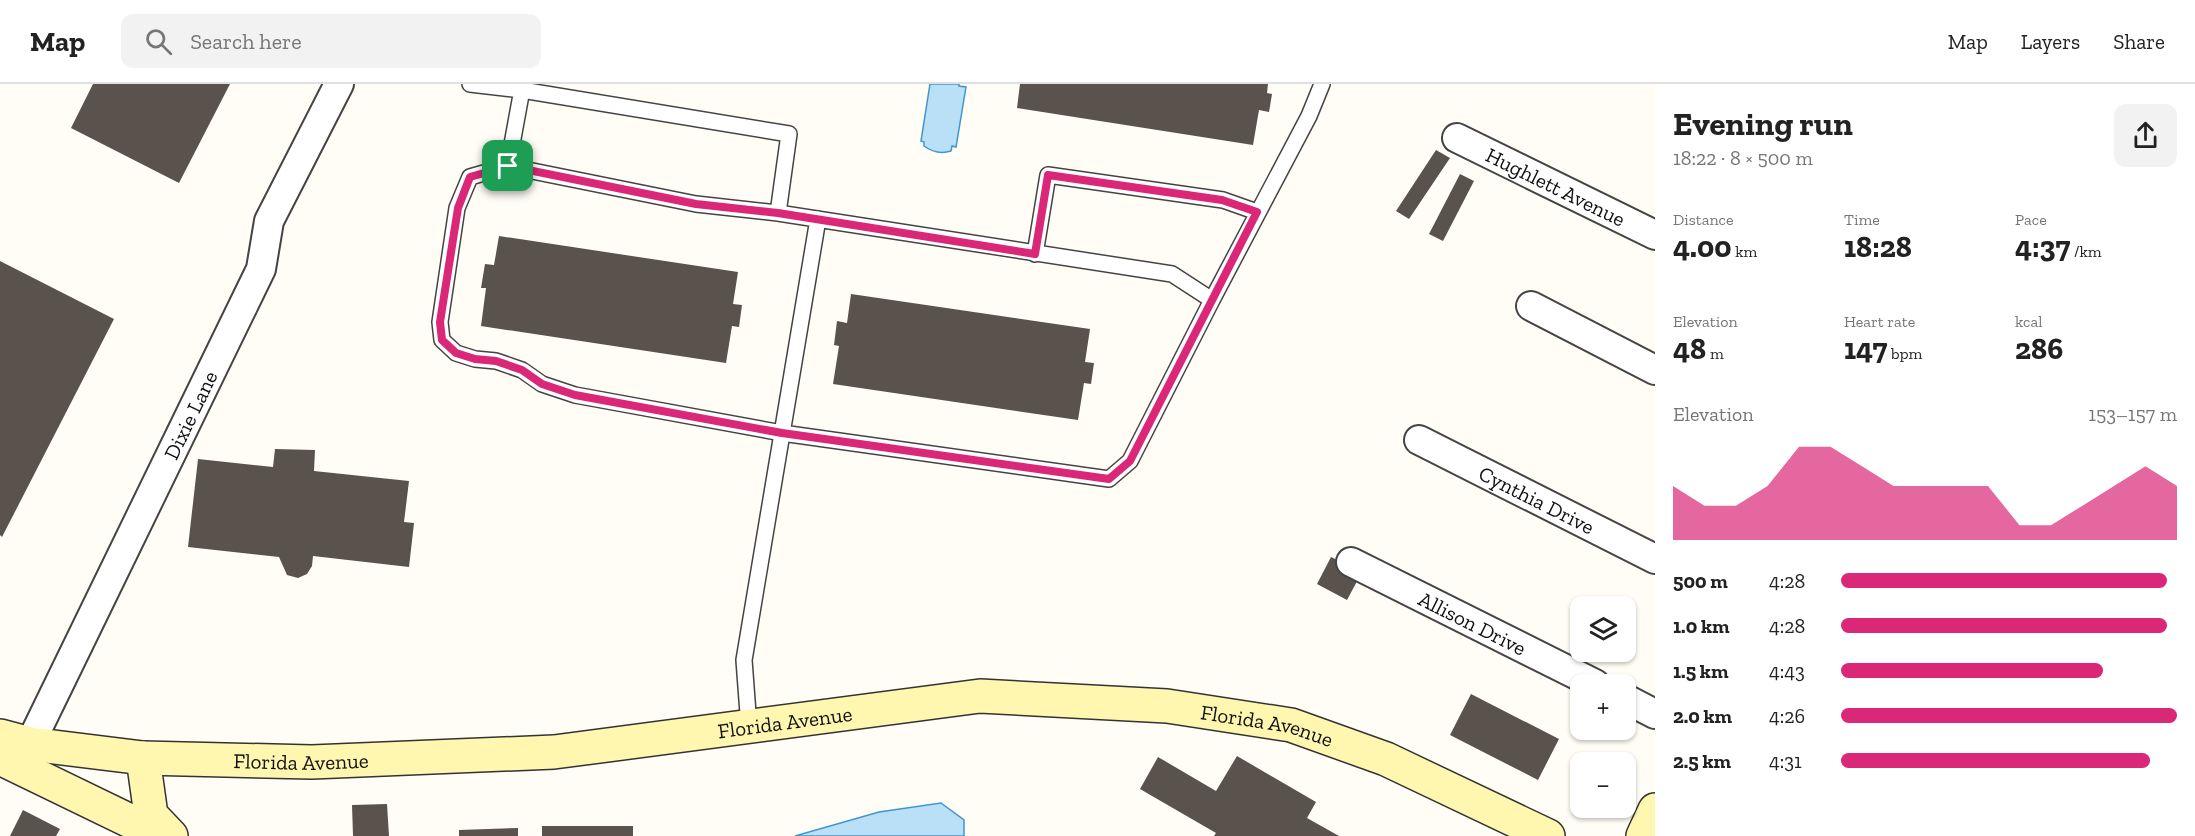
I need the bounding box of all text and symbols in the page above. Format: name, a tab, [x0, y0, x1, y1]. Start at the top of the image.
search box	[121, 14, 541, 68]
text: Map	[30, 25, 85, 58]
icon: search	[142, 25, 175, 58]
text: Search here	[190, 28, 302, 55]
text: Map	[1948, 29, 1988, 54]
text: Layers	[2021, 29, 2080, 54]
text: Share	[2113, 29, 2165, 54]
text: Evening run	[1673, 104, 1853, 143]
button: share	[2114, 104, 2177, 167]
pin	[482, 140, 533, 191]
street label: Hughlett Avenue	[1482, 142, 1630, 231]
text: 18:22 · 8 × 500 m	[1673, 146, 1813, 170]
icon: arrive	[491, 149, 524, 182]
text: Distance	[1673, 210, 1734, 229]
text: Time	[1844, 210, 1880, 229]
text: Pace	[2015, 210, 2047, 229]
text: 4.00	[1673, 229, 1732, 265]
text: 18:28	[1844, 229, 1912, 265]
text: 4:37	[2015, 229, 2070, 265]
text: km	[1732, 242, 1757, 261]
text: /km	[2070, 242, 2102, 261]
text: Elevation	[1673, 312, 1738, 331]
text: Heart rate	[1844, 312, 1915, 331]
text: kcal	[2015, 312, 2042, 331]
text: 48	[1673, 331, 1706, 367]
text: 147	[1844, 331, 1887, 367]
text: 286	[2015, 331, 2063, 367]
text: m	[1706, 344, 1724, 363]
text: bpm	[1887, 344, 1922, 363]
street label: Dixie Lane	[158, 366, 222, 463]
text: Elevation	[1673, 402, 1754, 426]
text: 153–157 m	[2088, 402, 2177, 426]
street label: Cynthia Drive	[1475, 460, 1599, 539]
text: 500 m	[1673, 569, 1728, 593]
text: 4:28	[1769, 569, 1805, 593]
street label: Allison Drive	[1415, 585, 1531, 660]
map controls	[1570, 596, 1636, 818]
button: layers	[1570, 596, 1636, 662]
text: 1.0 km	[1673, 614, 1729, 638]
text: 4:28	[1769, 614, 1805, 638]
text: 1.5 km	[1673, 659, 1728, 683]
text: 4:43	[1769, 659, 1805, 683]
button: +	[1570, 674, 1636, 740]
street label: Florida Avenue	[1199, 699, 1337, 752]
street label: Florida Avenue	[716, 700, 854, 743]
text: 2.0 km	[1673, 704, 1732, 728]
text: 4:26	[1769, 704, 1805, 728]
street label: Florida Avenue	[233, 747, 369, 775]
text: 2.5 km	[1673, 749, 1731, 773]
text: 4:31	[1769, 749, 1802, 773]
button: −	[1570, 752, 1636, 818]

